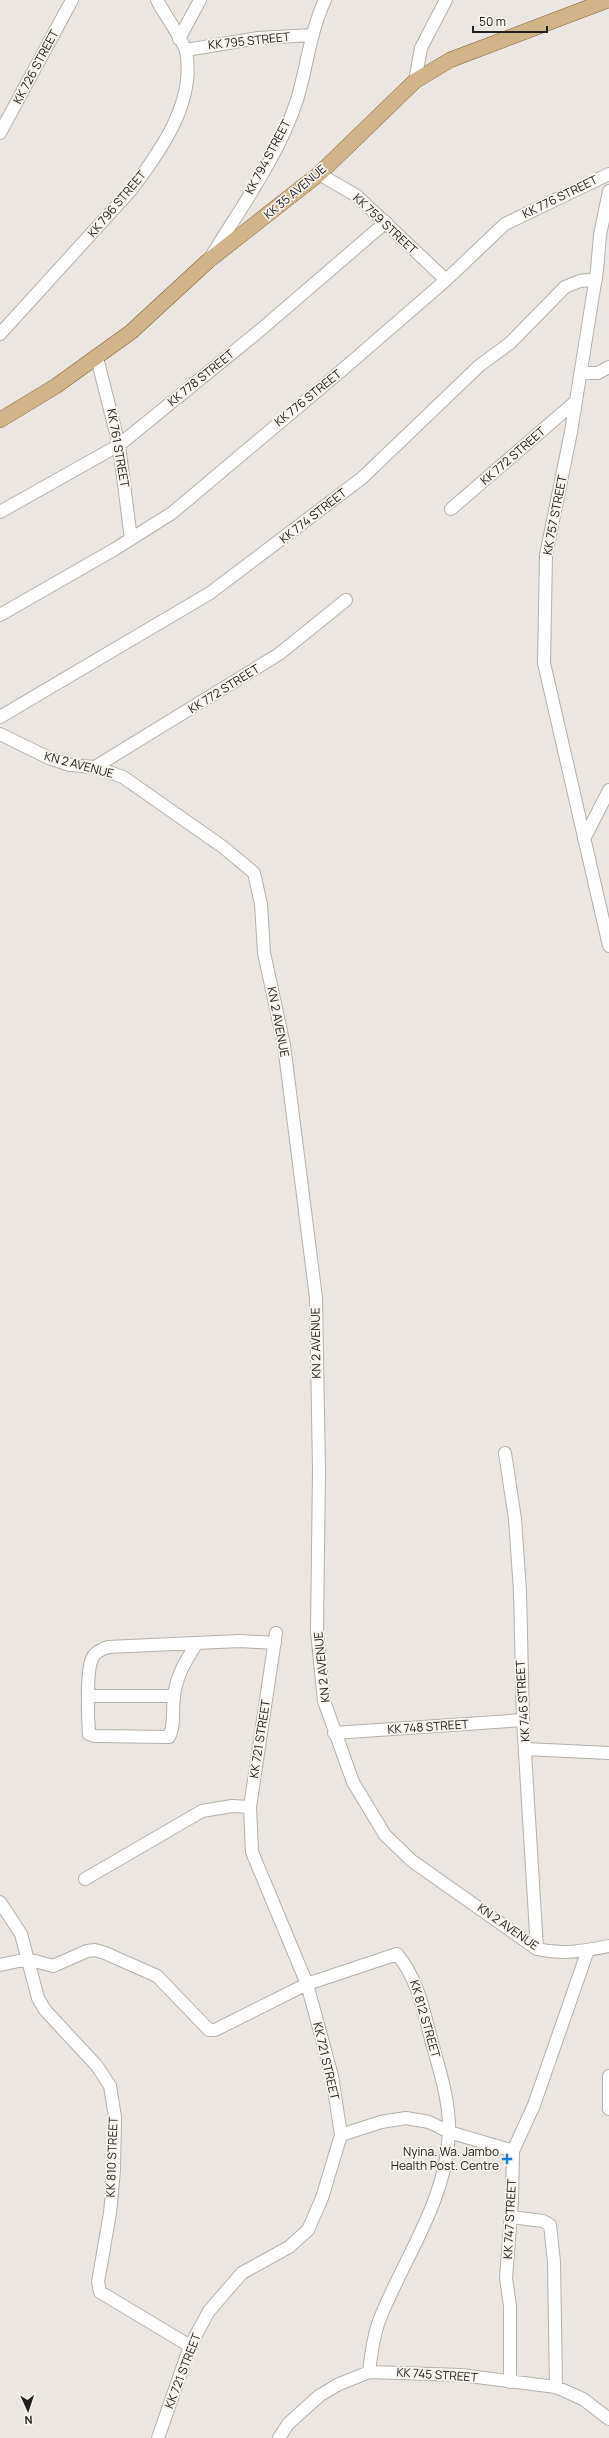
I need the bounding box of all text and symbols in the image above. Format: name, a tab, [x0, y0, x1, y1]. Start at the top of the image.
scale bar	[473, 8, 547, 34]
text: 50 m	[479, 13, 506, 30]
street label: KK 726 STREET	[9, 26, 63, 107]
street label: KK 795 STREET	[207, 28, 292, 53]
street label: KK 794 STREET	[241, 116, 295, 197]
street label: KK 35 AVENUE	[260, 160, 330, 223]
street label: KK 796 STREET	[84, 166, 150, 241]
street label: KK 776 STREET	[519, 171, 601, 222]
street label: KK 759 STREET	[349, 189, 422, 258]
street label: KK 778 STREET	[164, 345, 238, 410]
street label: KK 776 STREET	[271, 365, 345, 430]
street label: KK 761 STREET	[103, 407, 134, 489]
street label: KK 772 STREET	[477, 422, 549, 489]
street label: KK 757 STREET	[538, 473, 571, 556]
street label: KK 774 STREET	[276, 484, 350, 547]
street label: KK 772 STREET	[185, 659, 263, 717]
street label: KN 2 AVENUE	[42, 747, 116, 782]
street label: KN 2 AVENUE	[263, 985, 294, 1059]
street label: KN 2 AVENUE	[306, 1307, 325, 1379]
street label: KN 2 AVENUE	[309, 1631, 334, 1703]
street label: KK 746 STREET	[511, 1659, 534, 1742]
street label: KK 721 STREET	[245, 1698, 274, 1779]
street label: KK 748 STREET	[387, 1715, 470, 1738]
street label: KN 2 AVENUE	[474, 1899, 542, 1954]
street label: KK 812 STREET	[406, 1978, 445, 2061]
street label: KK 721 STREET	[309, 2020, 344, 2102]
street label: KK 810 STREET	[102, 2116, 121, 2198]
place label: Nyina. Wa. Jambo Health Post. Centre	[391, 2143, 499, 2174]
marker: Nyina. Wa. Jambo Health Post. Centre	[502, 2154, 512, 2164]
street label: KK 747 STREET	[499, 2178, 520, 2260]
street label: KK 721 STREET	[160, 2330, 205, 2411]
street label: KK 745 STREET	[396, 2363, 479, 2386]
north arrow	[8, 2390, 48, 2430]
text: N	[24, 2413, 33, 2428]

